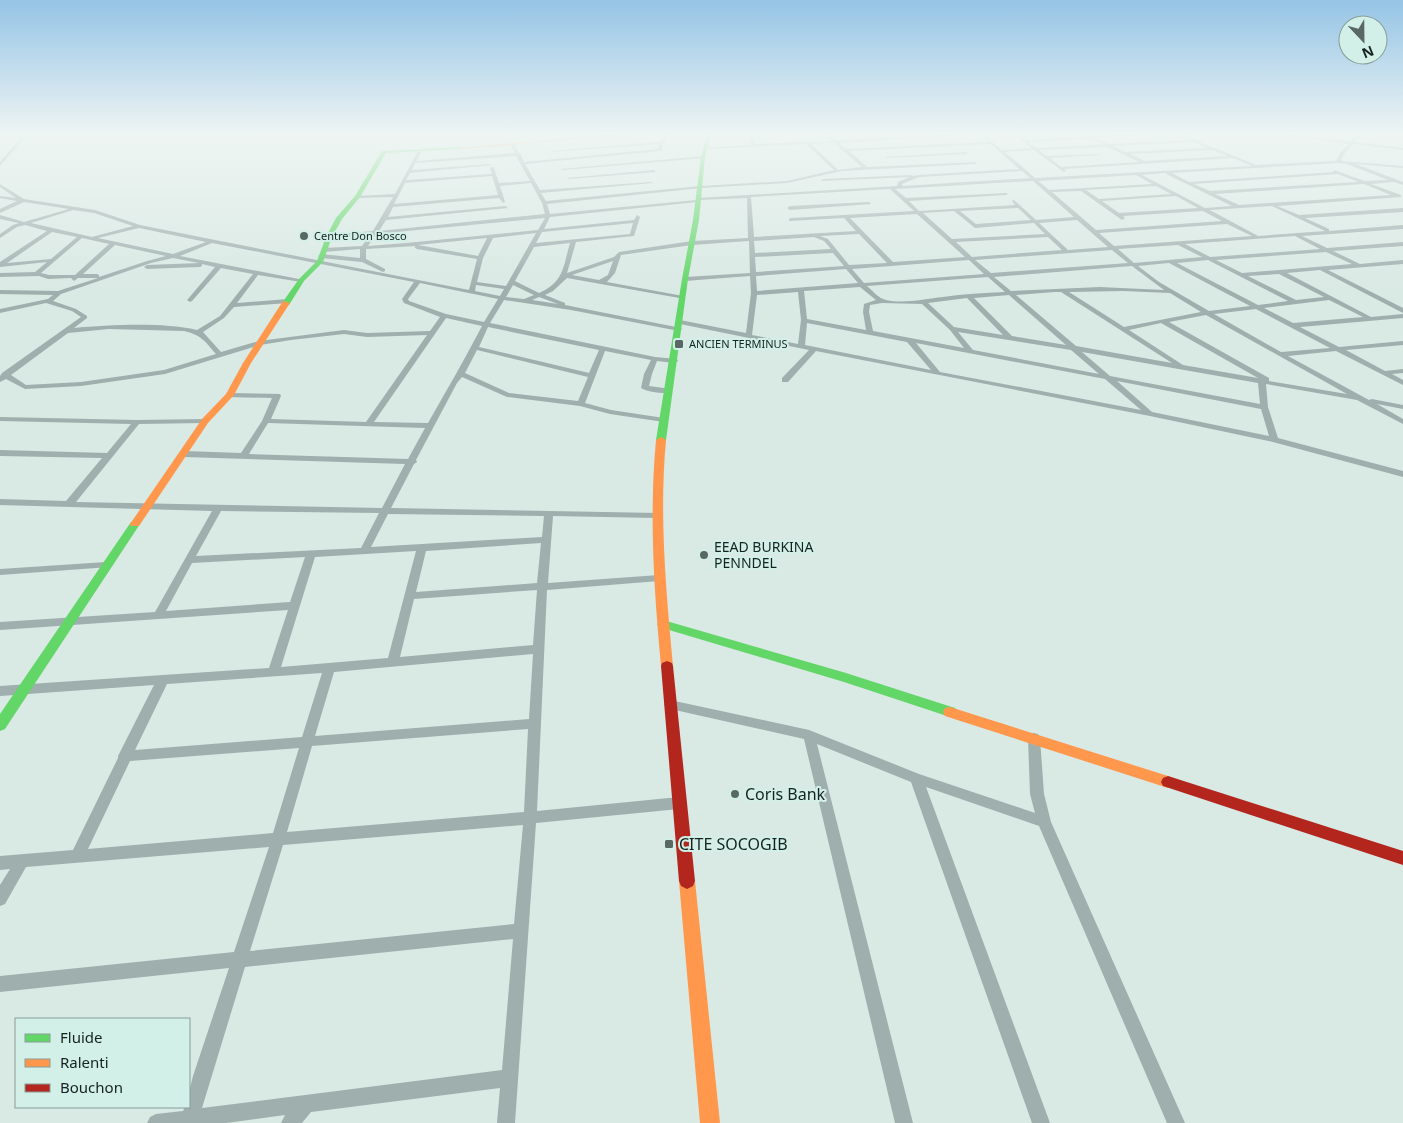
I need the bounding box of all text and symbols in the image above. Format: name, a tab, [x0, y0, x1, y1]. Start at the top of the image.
north arrow	[1338, 15, 1388, 65]
text: N	[1359, 42, 1377, 63]
place label: Centre Don Bosco	[314, 228, 407, 243]
marker: Centre Don Bosco	[298, 230, 310, 242]
place label: ANCIEN TERMINUS	[689, 336, 788, 351]
marker: ANCIEN TERMINUS	[673, 338, 685, 350]
place label: EEAD BURKINA PENNDEL	[714, 537, 813, 572]
marker: EEAD BURKINA PENNDEL	[698, 549, 710, 561]
place label: Coris Bank	[745, 783, 826, 805]
marker: Coris Bank	[729, 788, 741, 800]
place label: CITE SOCOGIB	[679, 833, 788, 855]
marker: CITE SOCOGIB	[663, 838, 675, 850]
legend	[15, 1018, 190, 1108]
text: Fluide	[60, 1027, 102, 1047]
text: Ralenti	[60, 1052, 109, 1072]
text: Bouchon	[60, 1077, 123, 1097]

